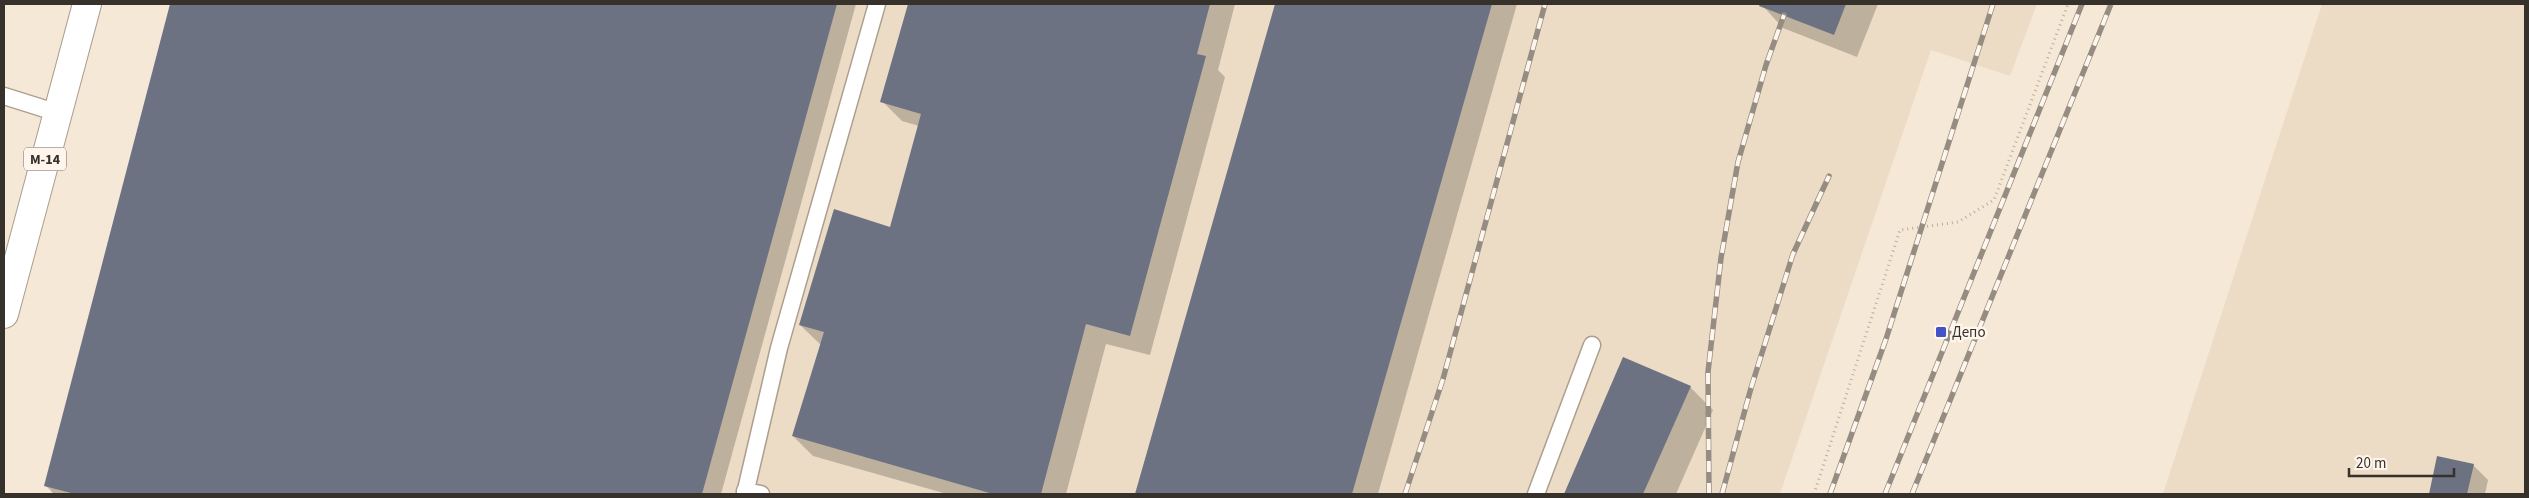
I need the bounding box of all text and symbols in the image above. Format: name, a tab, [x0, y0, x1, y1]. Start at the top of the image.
road number: М-14	[24, 148, 66, 170]
place label: Депо	[1952, 322, 1986, 343]
marker: Депо	[1934, 325, 1948, 339]
scale bar	[2349, 446, 2454, 478]
text: 20 m	[2356, 453, 2386, 474]

